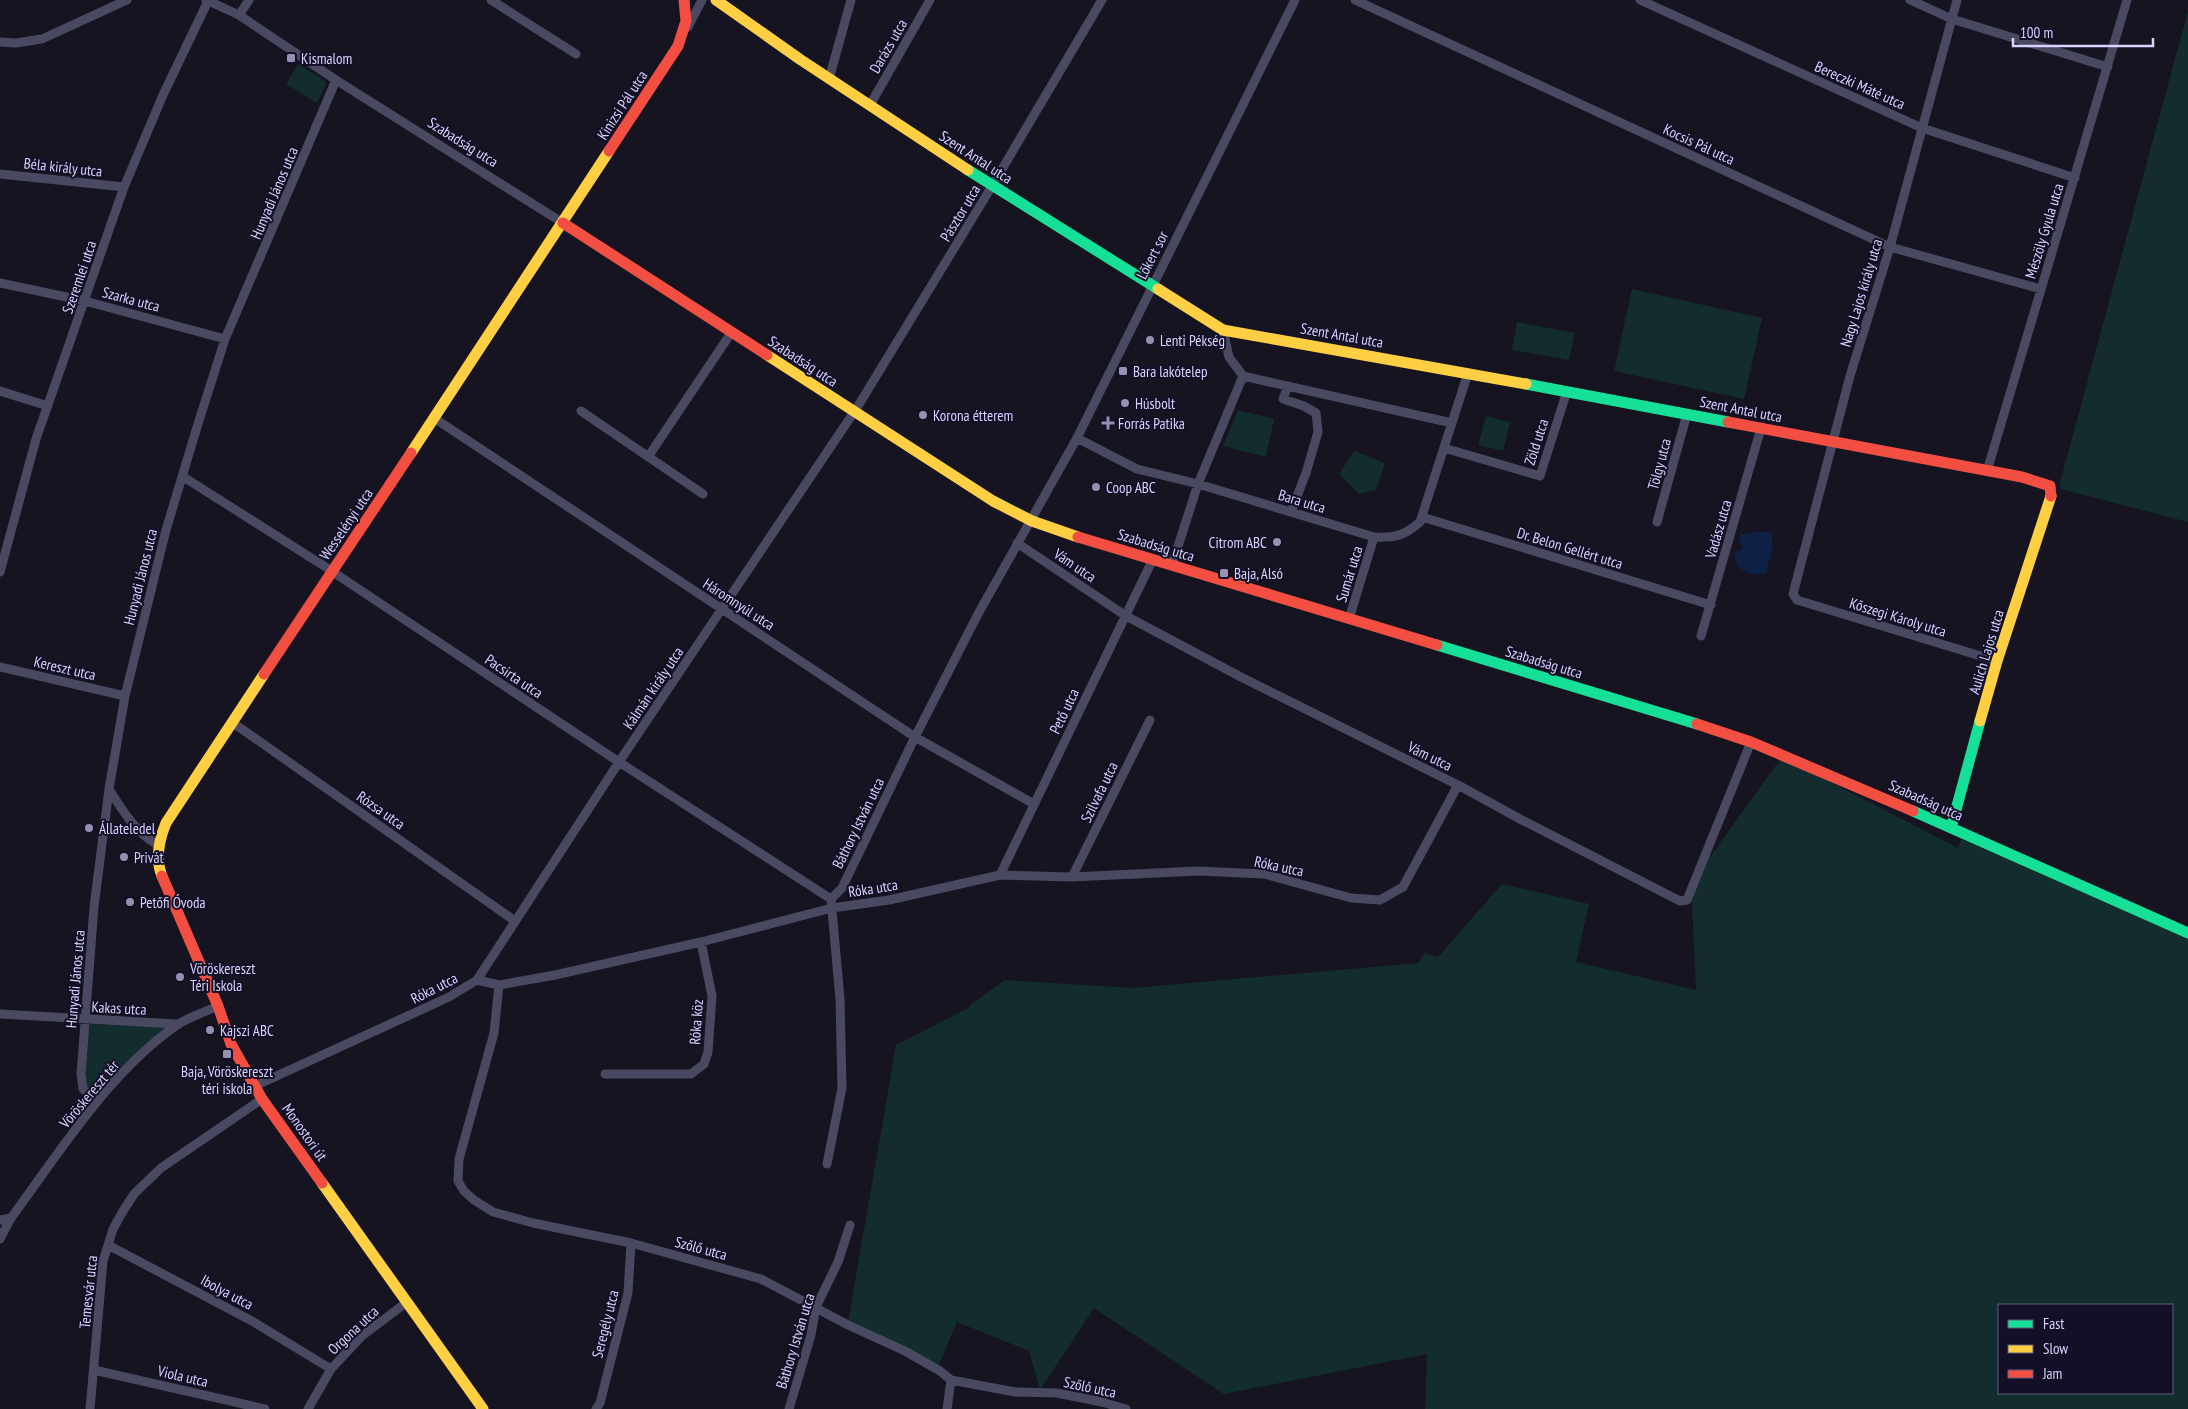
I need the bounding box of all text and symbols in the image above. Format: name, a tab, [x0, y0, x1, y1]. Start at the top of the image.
street label: Darázs utca	[865, 15, 911, 77]
scale bar	[2013, 15, 2153, 47]
text: 100 m	[2020, 23, 2053, 42]
place label: Kismalom	[301, 49, 352, 68]
marker: Kismalom	[285, 52, 297, 64]
street label: Bereczki Máté utca	[1812, 57, 1908, 113]
street label: Kinizsi Pál utca	[593, 67, 651, 143]
street label: Szabadság utca	[424, 113, 502, 171]
street label: Kocsis Pál utca	[1660, 119, 1738, 169]
street label: Szent Antal utca	[936, 126, 1016, 188]
street label: Hunyadi János utca	[246, 144, 302, 242]
street label: Béla király utca	[23, 153, 103, 181]
street label: Pásztor utca	[936, 181, 984, 245]
street label: Mészöly Gyula utca	[2021, 181, 2067, 281]
street label: Lőkert sor	[1132, 227, 1173, 282]
street label: Nagy Lajos király utca	[1836, 237, 1886, 349]
street label: Szeremlei utca	[58, 238, 100, 316]
street label: Szarka utca	[100, 282, 162, 316]
street label: Szent Antal utca	[1299, 318, 1385, 352]
street label: Szabadság utca	[765, 331, 841, 391]
place label: Lenti Pékség	[1160, 331, 1225, 350]
marker: Lenti Pékség	[1144, 334, 1156, 346]
place label: Bara lakótelep	[1133, 362, 1207, 381]
marker: Bara lakótelep	[1117, 365, 1129, 377]
street label: Szent Antal utca	[1698, 392, 1784, 426]
place label: Húsbolt	[1135, 394, 1175, 413]
marker: Húsbolt	[1119, 397, 1131, 409]
place label: Korona étterem	[933, 406, 1013, 425]
marker: Korona étterem	[917, 409, 929, 421]
place label: Forrás Patika	[1118, 414, 1185, 433]
street label: Zöld utca	[1520, 416, 1552, 468]
marker: Forrás Patika	[1102, 417, 1114, 429]
street label: Tölgy utca	[1643, 436, 1675, 492]
place label: Coop ABC	[1106, 478, 1156, 497]
marker: Coop ABC	[1090, 481, 1102, 493]
street label: Wesselényi utca	[315, 485, 377, 563]
street label: Bara utca	[1276, 485, 1328, 517]
street label: Vadász utca	[1700, 498, 1735, 561]
street label: Dr. Belon Gellért utca	[1515, 523, 1625, 573]
street label: Szabadság utca	[1115, 524, 1197, 566]
street label: Hunyadi János utca	[119, 527, 161, 627]
place label: Citrom ABC	[1209, 533, 1267, 552]
marker: Citrom ABC	[1271, 536, 1283, 548]
street label: Vám utca	[1049, 543, 1100, 586]
street label: Sumár utca	[1331, 544, 1367, 604]
place label: Baja, Alsó	[1234, 564, 1283, 583]
marker: Baja, Alsó	[1218, 567, 1230, 579]
street label: Háromnyúl utca	[700, 574, 778, 634]
street label: Kőszegi Károly utca	[1847, 593, 1949, 641]
street label: Aulich Lajos utca	[1964, 607, 2008, 697]
street label: Szabadság utca	[1503, 641, 1585, 683]
street label: Kálmán király utca	[618, 643, 688, 733]
street label: Pacsirta utca	[481, 650, 547, 702]
street label: Kereszt utca	[32, 652, 98, 684]
street label: Pető utca	[1045, 685, 1083, 737]
street label: Vám utca	[1404, 737, 1455, 775]
street label: Szilvafa utca	[1076, 758, 1122, 826]
street label: Báthory István utca	[828, 774, 888, 872]
street label: Szabadság utca	[1886, 775, 1966, 825]
street label: Rózsa utca	[353, 787, 409, 833]
place label: Állateledel	[99, 819, 156, 838]
marker: Állateledel	[83, 822, 95, 834]
place label: Privát	[134, 848, 164, 867]
marker: Privát	[118, 851, 130, 863]
street label: Róka utca	[1253, 852, 1305, 880]
street label: Róka utca	[847, 875, 899, 901]
place label: Petőfi Óvoda	[140, 893, 206, 912]
marker: Petőfi Óvoda	[124, 896, 136, 908]
street label: Hunyadi János utca	[61, 929, 89, 1029]
place label: Vöröskereszt Téri Iskola	[189, 959, 255, 995]
street label: Róka utca	[407, 968, 461, 1008]
marker: Vöröskereszt Téri Iskola	[174, 971, 186, 983]
street label: Kakas utca	[91, 997, 147, 1019]
street label: Róka köz	[685, 999, 707, 1045]
place label: Kajszi ABC	[220, 1021, 274, 1040]
marker: Kajszi ABC	[204, 1024, 216, 1036]
marker: Baja, Vöröskereszt téri iskola	[221, 1048, 233, 1060]
street label: Vöröskereszt tér	[54, 1056, 123, 1133]
place label: Baja, Vöröskereszt téri iskola	[181, 1062, 273, 1098]
street label: Monostori út	[278, 1100, 332, 1164]
street label: Szőlő utca	[673, 1232, 729, 1264]
street label: Temesvár utca	[75, 1255, 101, 1329]
street label: Ibolya utca	[198, 1270, 256, 1314]
street label: Seregély utca	[587, 1288, 623, 1360]
street label: Báthory István utca	[771, 1291, 819, 1391]
street label: Orgona utca	[324, 1302, 382, 1358]
legend	[1998, 1304, 2173, 1394]
text: Fast	[2043, 1314, 2064, 1333]
text: Slow	[2043, 1339, 2068, 1358]
street label: Viola utca	[155, 1361, 210, 1391]
text: Jam	[2042, 1364, 2062, 1383]
street label: Szőlő utca	[1062, 1372, 1118, 1402]

